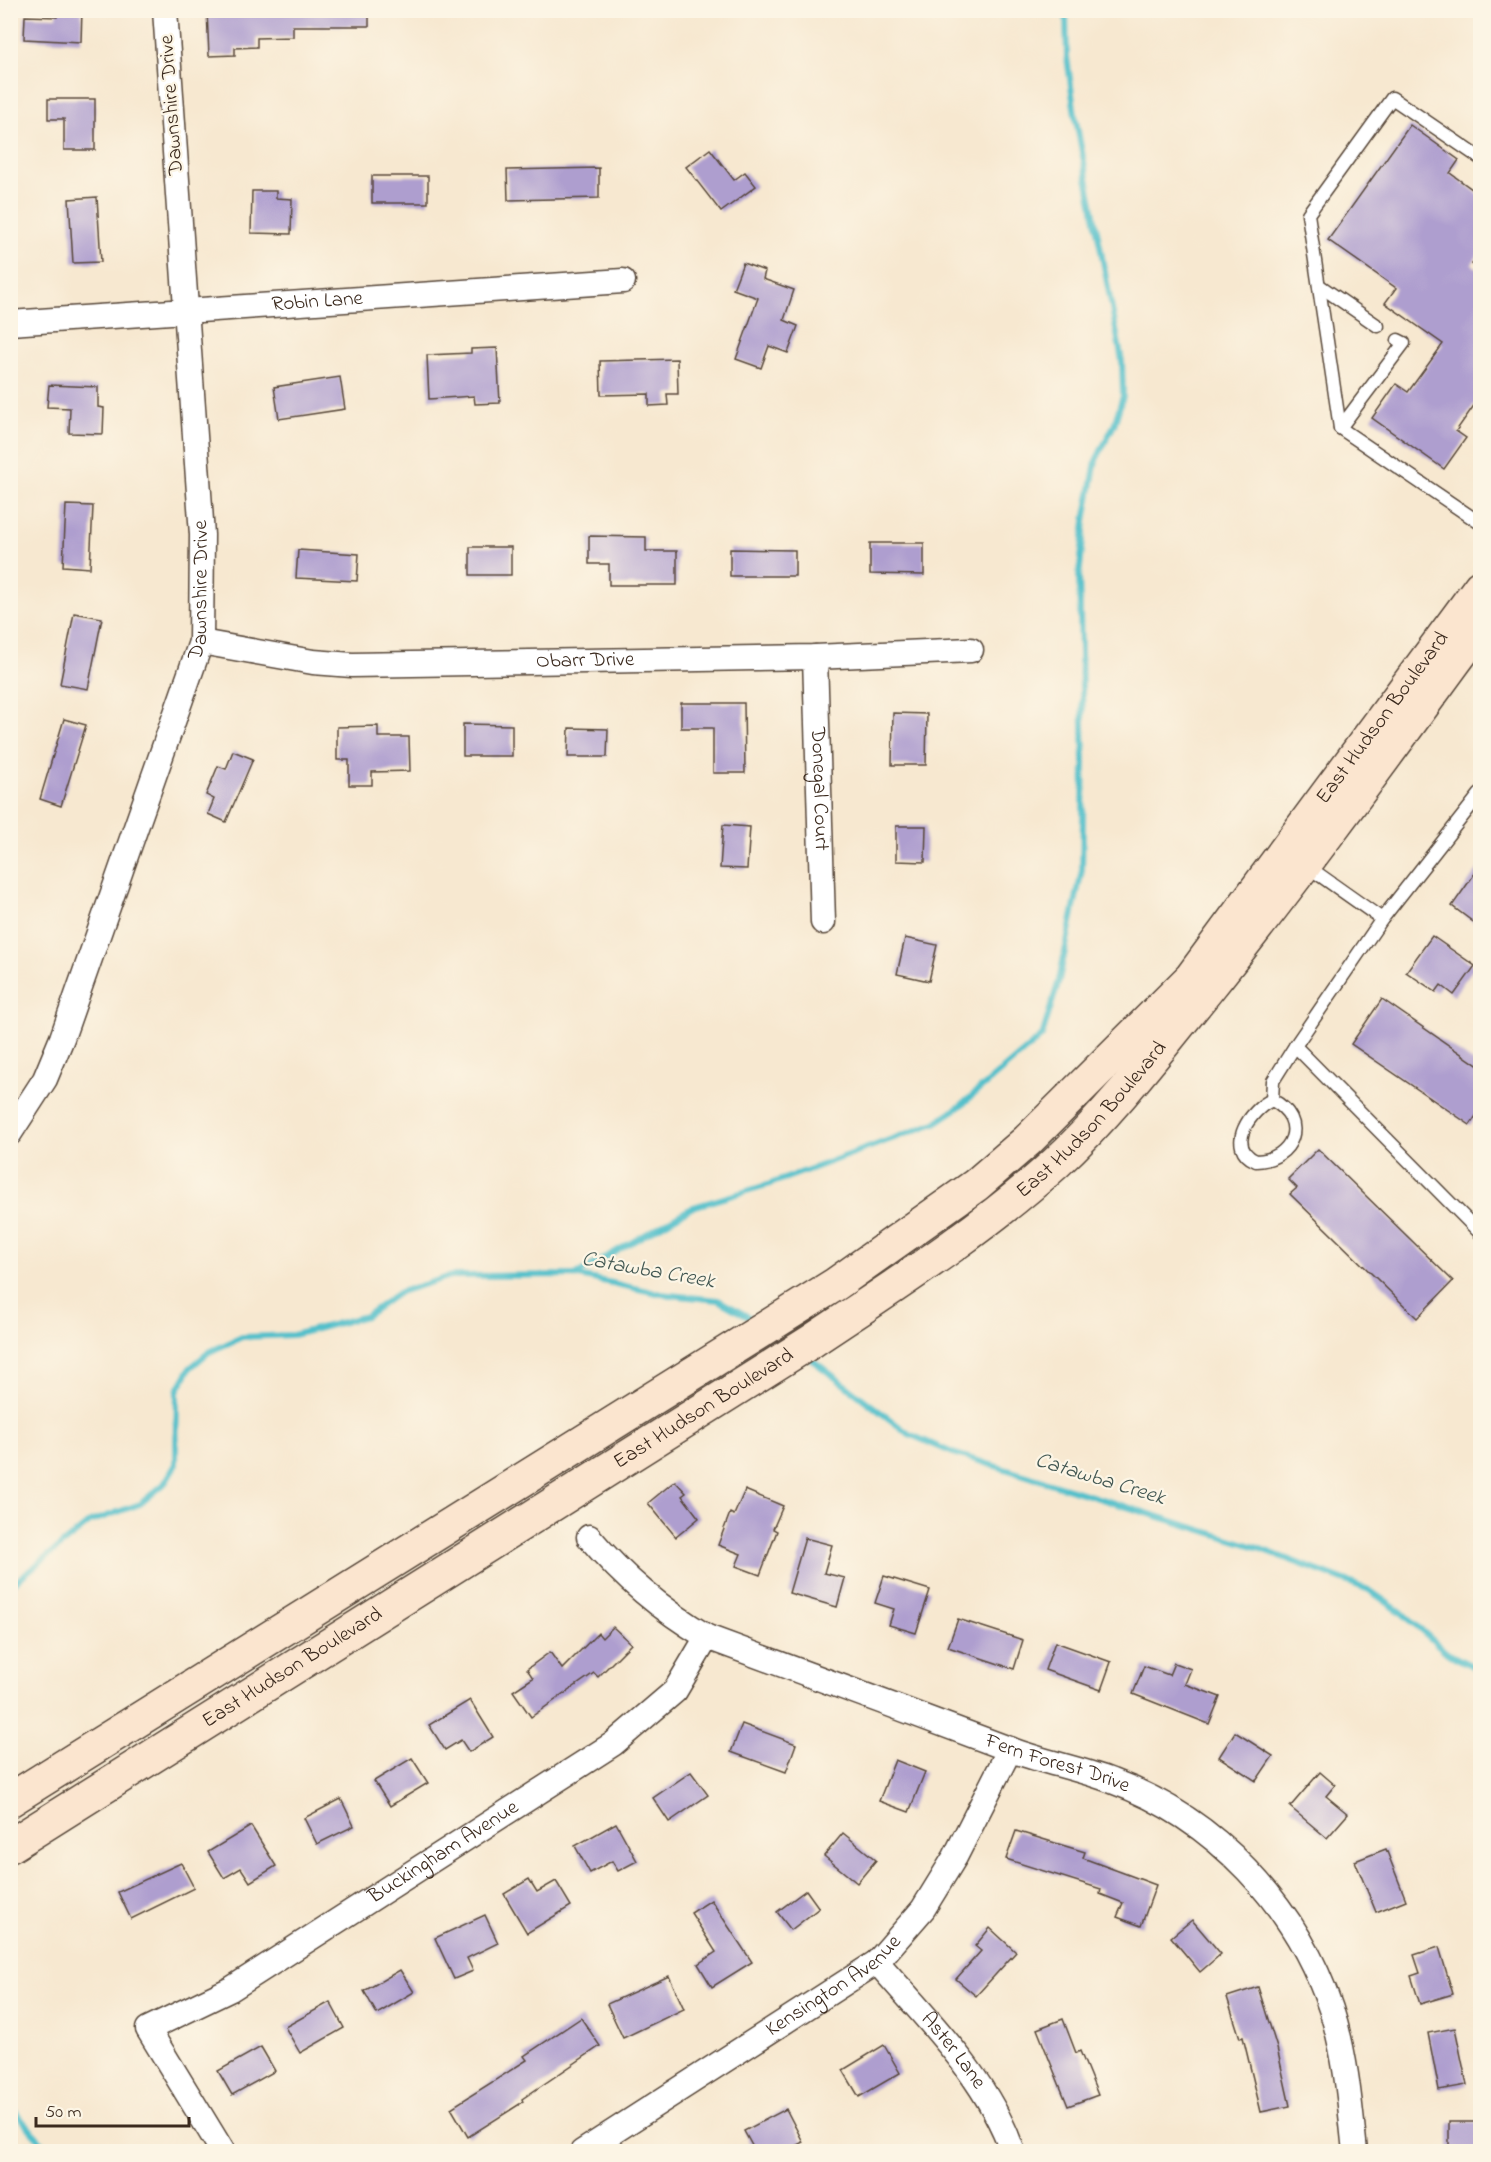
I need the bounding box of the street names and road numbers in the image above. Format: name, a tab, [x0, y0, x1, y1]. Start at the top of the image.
street label: Dawnshire Drive	[152, 33, 192, 177]
street label: Robin Lane	[271, 284, 364, 320]
street label: Dawnshire Drive	[180, 519, 217, 666]
street label: East Hudson Boulevard	[1309, 626, 1457, 811]
street label: Obarr Drive	[536, 645, 635, 677]
street label: Donegal Court	[801, 726, 836, 851]
street label: East Hudson Boulevard	[1010, 1035, 1175, 1206]
street label: East Hudson Boulevard	[608, 1341, 800, 1477]
street label: East Hudson Boulevard	[197, 1600, 389, 1736]
street label: Fern Forest Drive	[980, 1726, 1135, 1802]
street label: Buckingham Avenue	[362, 1793, 525, 1912]
street label: Kensington Avenue	[760, 1928, 909, 2045]
street label: Aster Lane	[913, 2006, 993, 2096]

